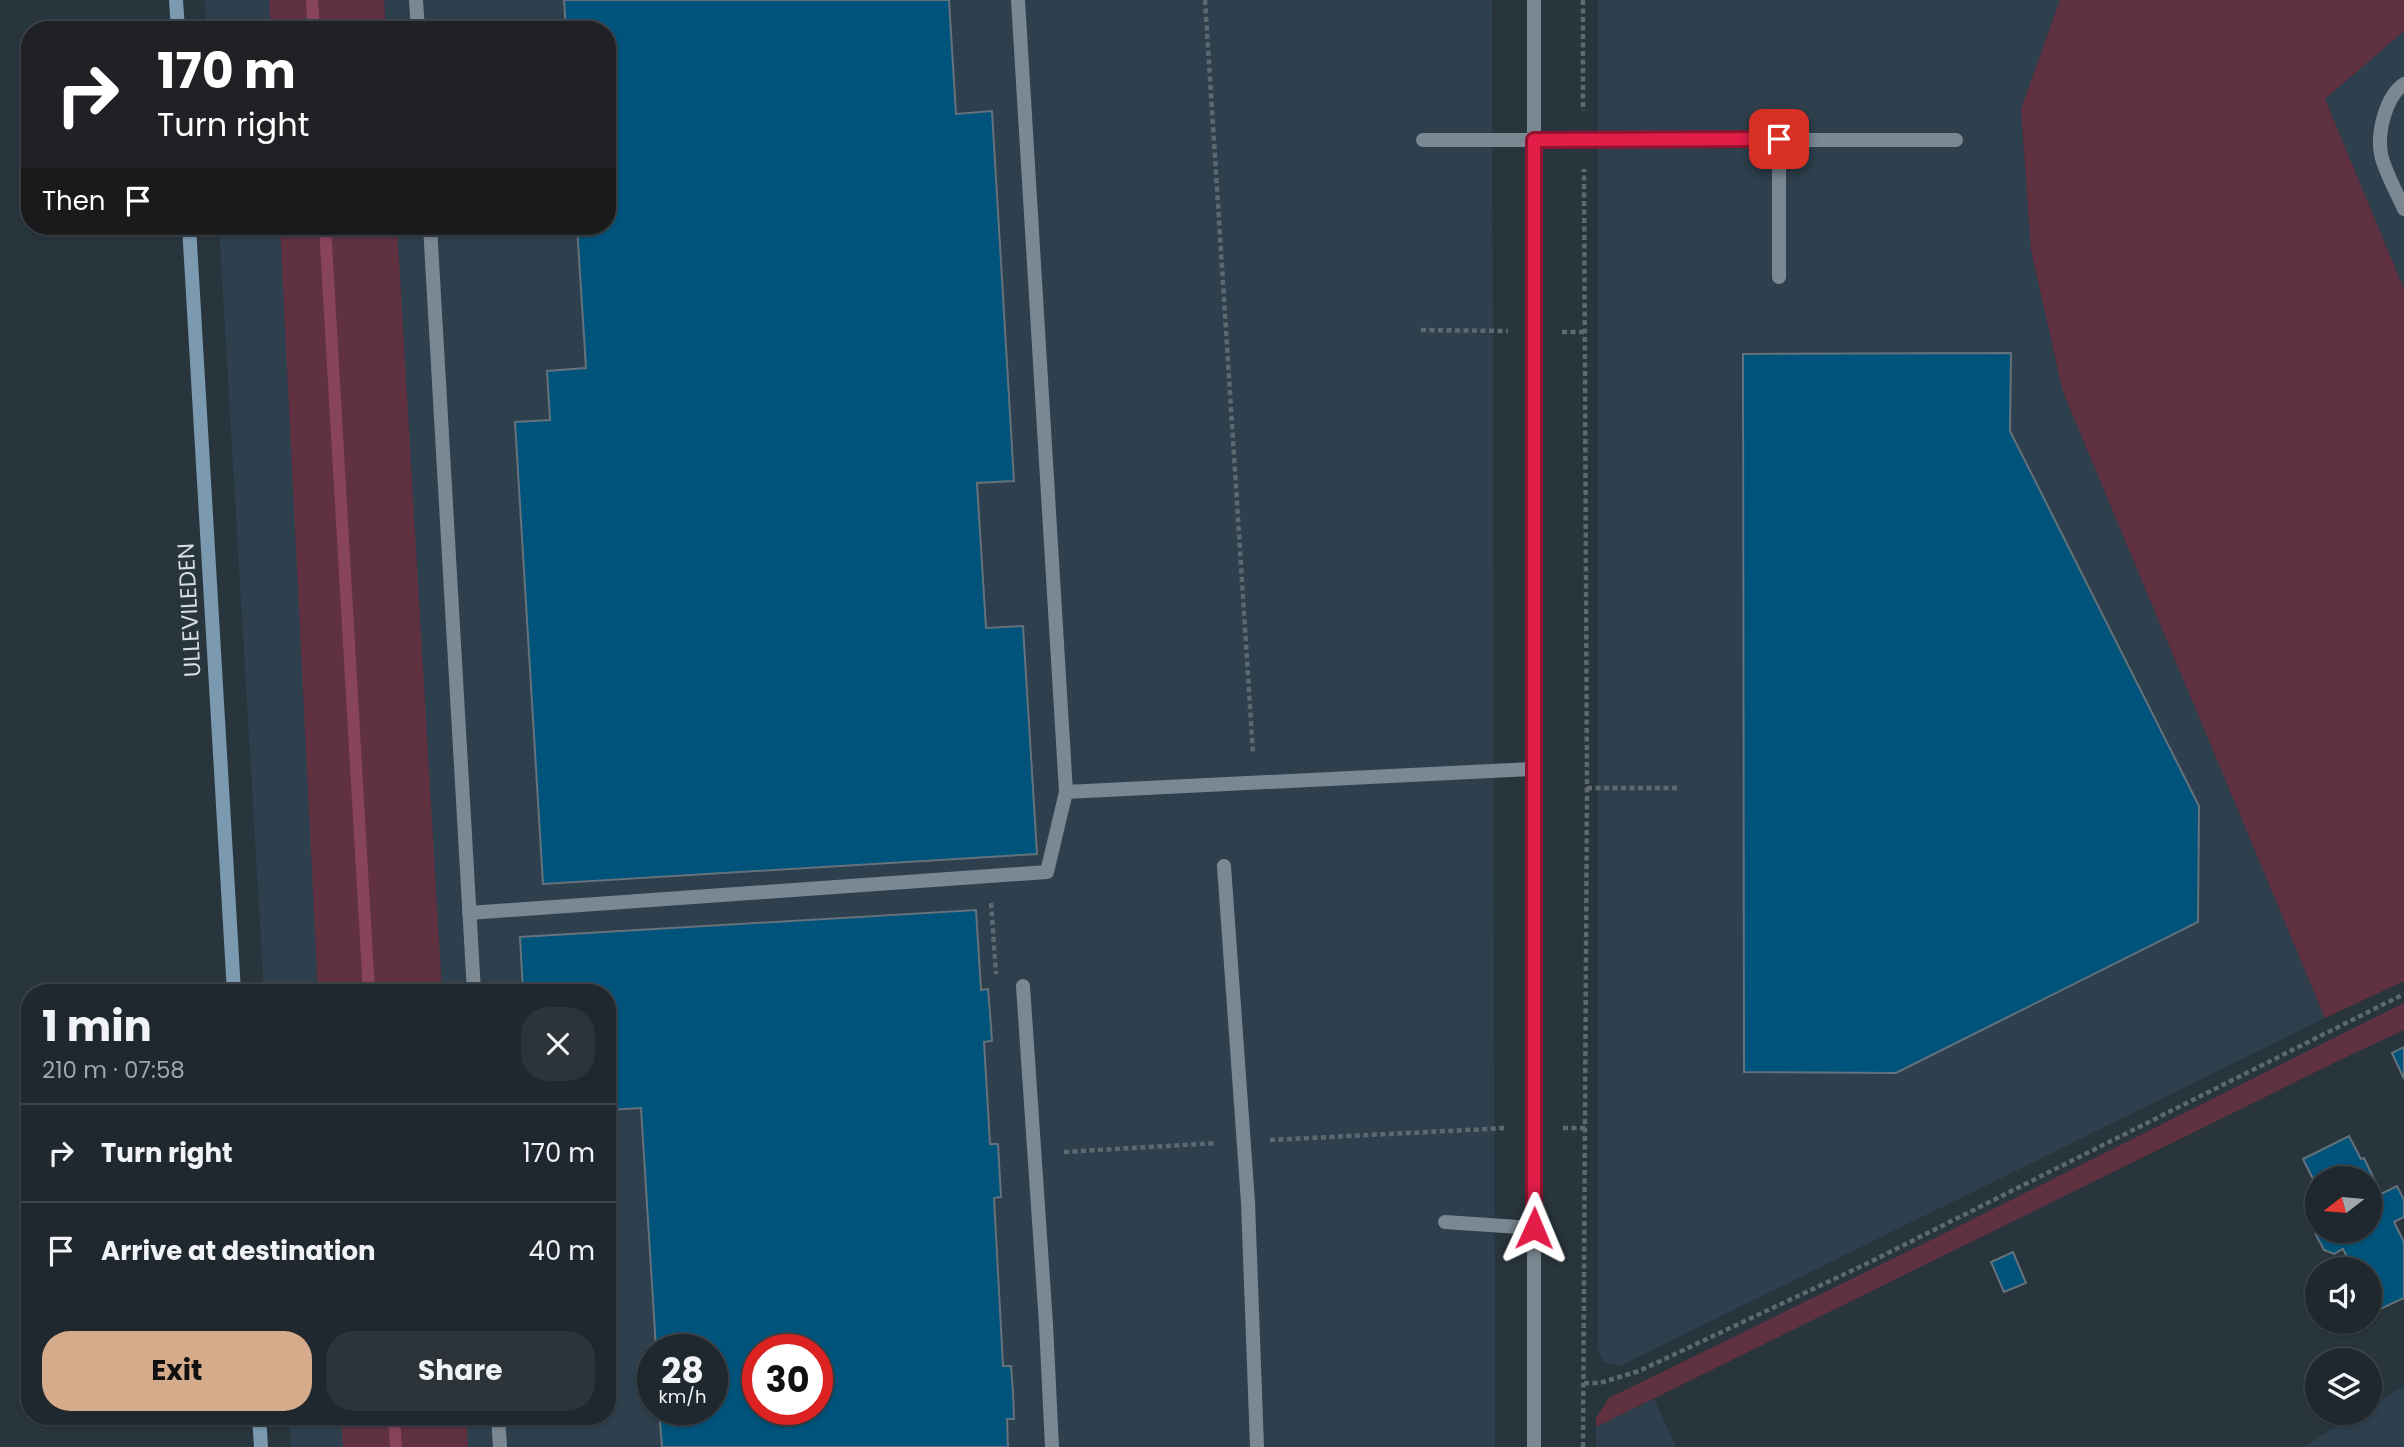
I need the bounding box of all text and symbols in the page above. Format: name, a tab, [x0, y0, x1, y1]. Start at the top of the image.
text: 170 m	[157, 37, 296, 105]
icon: right	[42, 49, 133, 140]
text: Turn right	[157, 102, 309, 147]
pin	[1749, 109, 1809, 169]
icon: arrive	[1760, 120, 1798, 158]
icon: arrive	[119, 182, 157, 220]
text: Then	[42, 183, 105, 219]
street label: ULLEVILEDEN	[170, 542, 208, 678]
text: 1 min	[42, 997, 152, 1056]
button: close	[521, 1007, 595, 1081]
text: 210 m · 07:58	[42, 1054, 185, 1086]
icon: right	[42, 1134, 80, 1172]
text: Turn right	[101, 1135, 233, 1171]
text: 170 m	[522, 1135, 595, 1171]
north arrow	[2305, 1166, 2382, 1242]
map controls	[2305, 1166, 2382, 1425]
position arrow	[1497, 1191, 1571, 1265]
icon: arrive	[42, 1232, 80, 1270]
text: Arrive at destination	[101, 1233, 376, 1269]
text: 40 m	[529, 1233, 595, 1269]
button: sound	[2305, 1257, 2382, 1334]
button: Exit	[42, 1331, 312, 1411]
button: Share	[326, 1331, 595, 1411]
speed limit sign: 30	[742, 1334, 833, 1425]
text: 28	[661, 1346, 704, 1395]
button: layers	[2305, 1348, 2382, 1425]
text: km/h	[659, 1384, 706, 1409]

